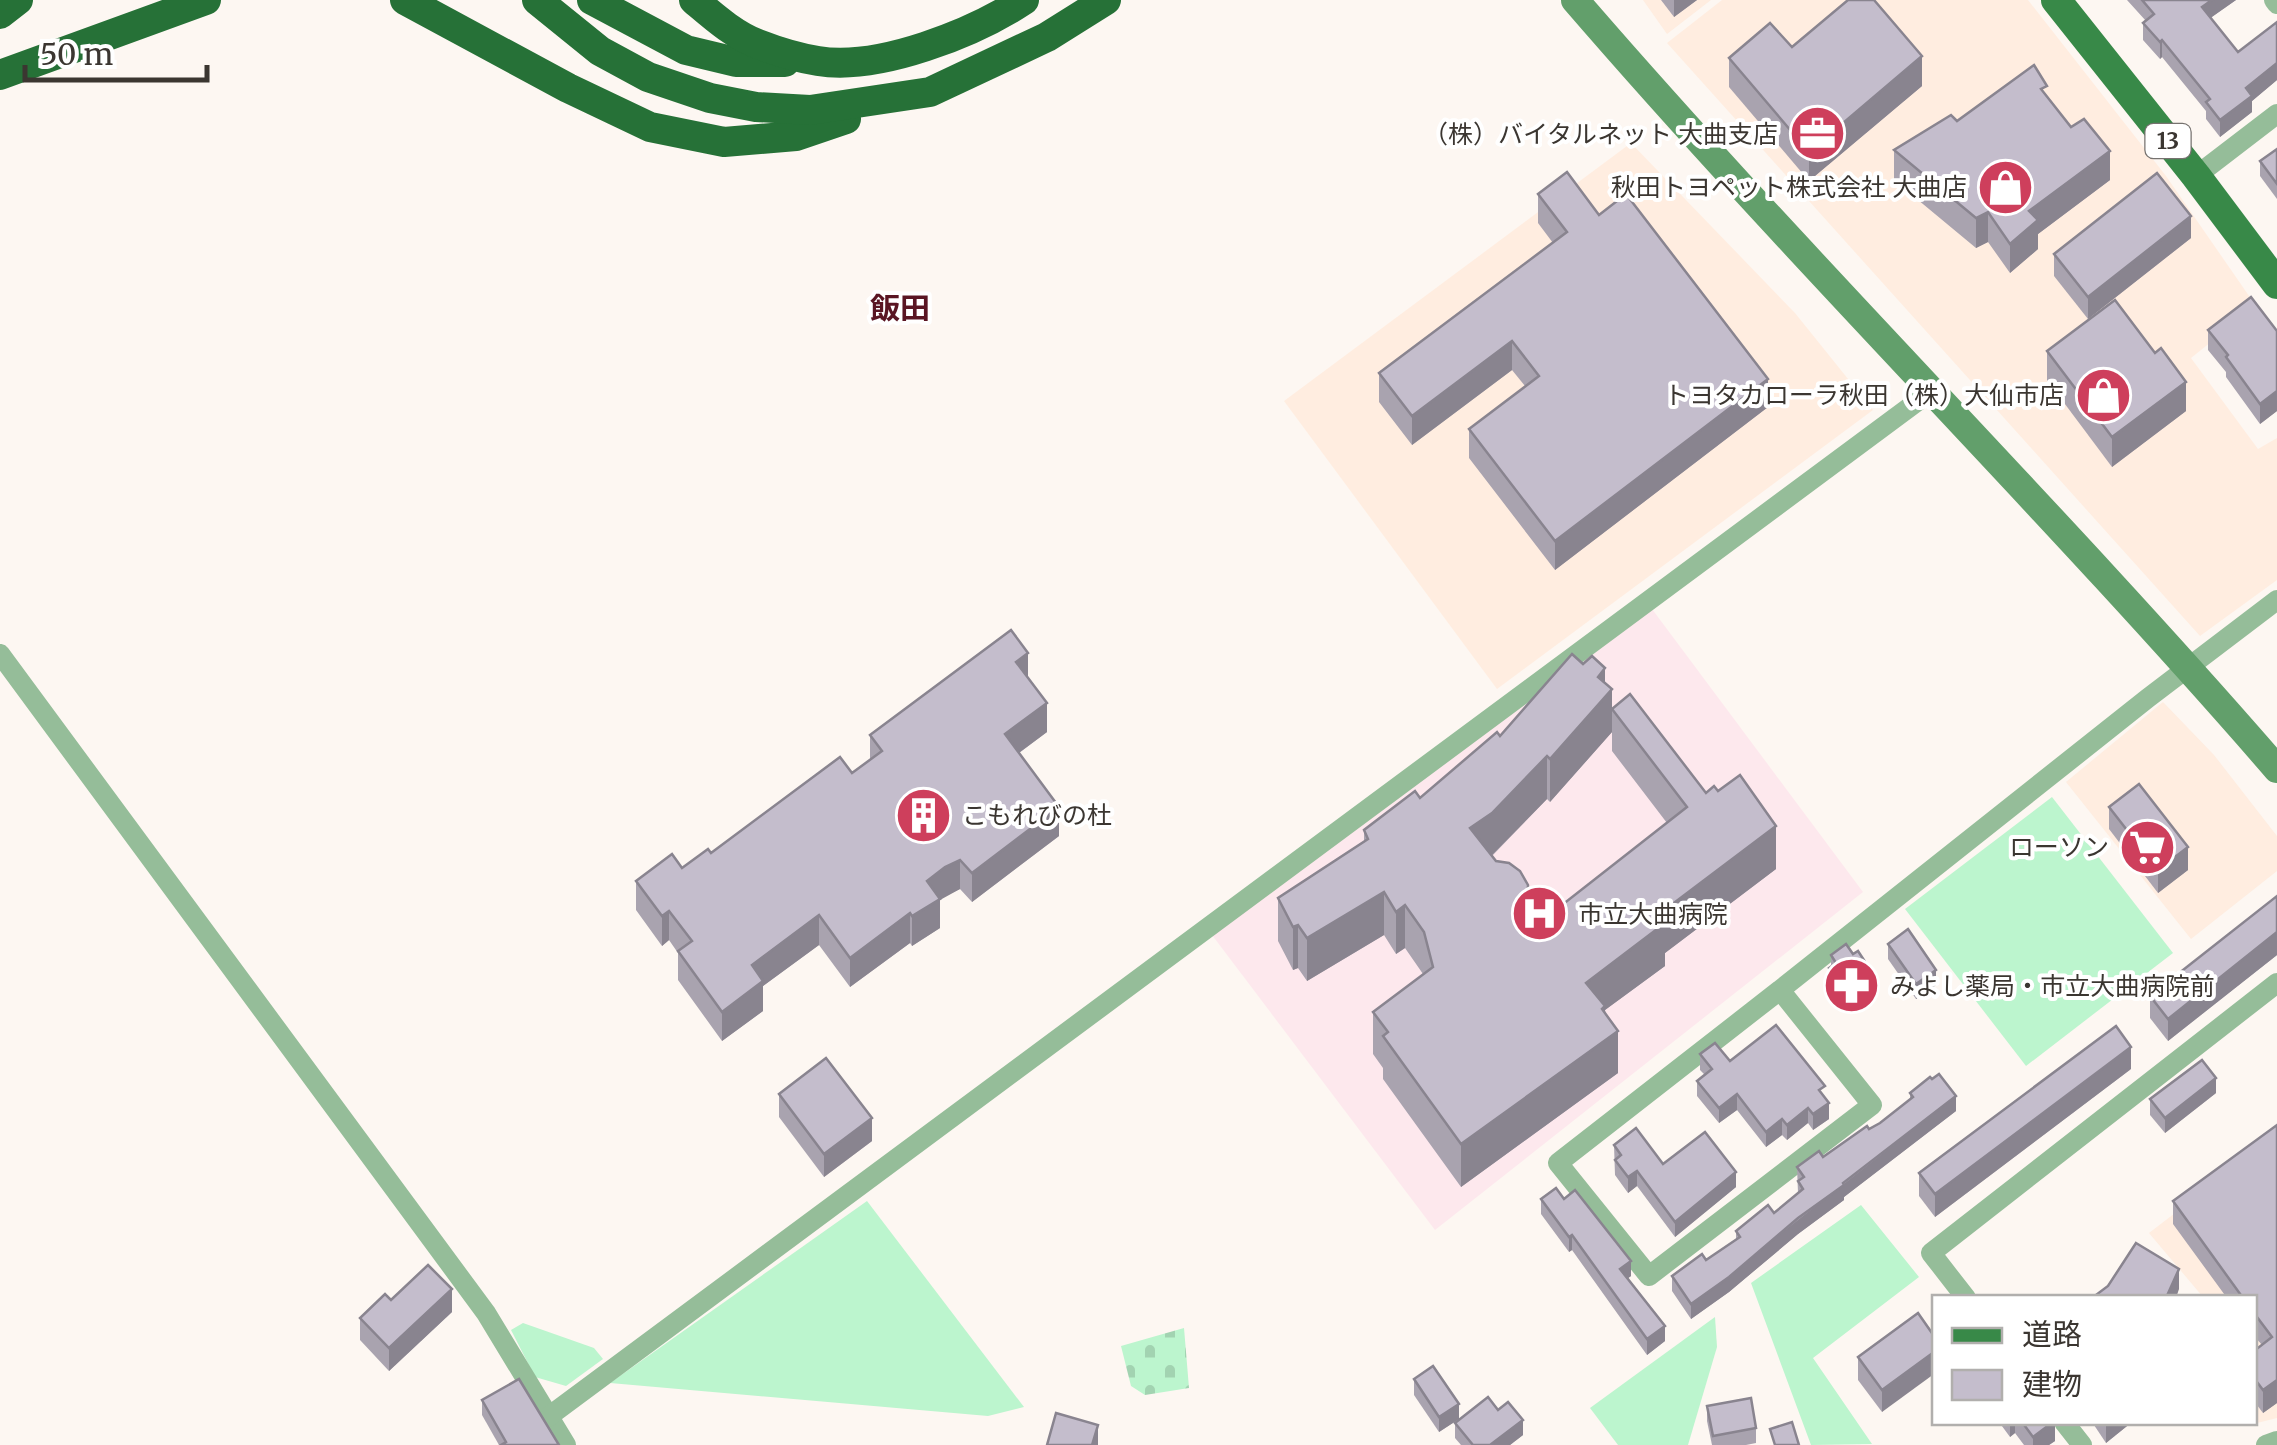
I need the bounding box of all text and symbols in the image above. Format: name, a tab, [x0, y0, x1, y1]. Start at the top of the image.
scale bar	[25, 20, 208, 82]
text: 50 m	[40, 35, 113, 73]
office icon: （株）バイタルネット 大曲支店	[1787, 104, 1847, 164]
place label: （株）バイタルネット 大曲支店	[1423, 118, 1778, 150]
road number: 13	[2146, 124, 2190, 158]
shop icon: 秋田トヨペット株式会社 大曲店	[1976, 157, 2036, 217]
place label: 秋田トヨペット株式会社 大曲店	[1611, 171, 1967, 203]
district label: 飯田	[870, 289, 930, 327]
shop icon: トヨタカローラ秋田（株）大仙市店	[2073, 365, 2133, 425]
place label: トヨタカローラ秋田（株）大仙市店	[1664, 379, 2064, 411]
building icon: こもれびの杜	[893, 785, 953, 845]
place label: こもれびの杜	[962, 799, 1112, 831]
supermarket icon: ローソン	[2118, 817, 2178, 877]
place label: ローソン	[2009, 831, 2109, 863]
hospital icon: 市立大曲病院	[1509, 884, 1569, 944]
place label: 市立大曲病院	[1578, 898, 1728, 930]
pharmacy icon: みよし薬局・市立大曲病院前	[1821, 956, 1881, 1016]
place label: みよし薬局・市立大曲病院前	[1890, 970, 2215, 1002]
legend	[1932, 1295, 2257, 1425]
text: 道路	[2022, 1315, 2082, 1353]
text: 建物	[2022, 1365, 2082, 1403]

